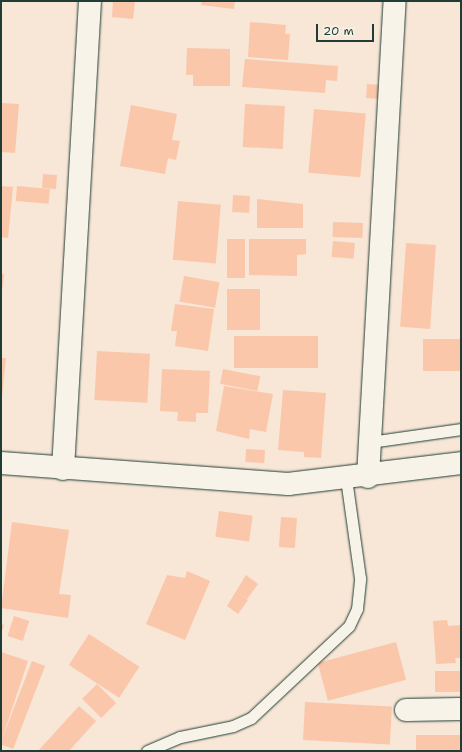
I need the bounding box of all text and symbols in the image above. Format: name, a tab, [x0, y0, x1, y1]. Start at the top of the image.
scale bar	[318, 16, 376, 42]
text: 20 m	[323, 23, 354, 39]

